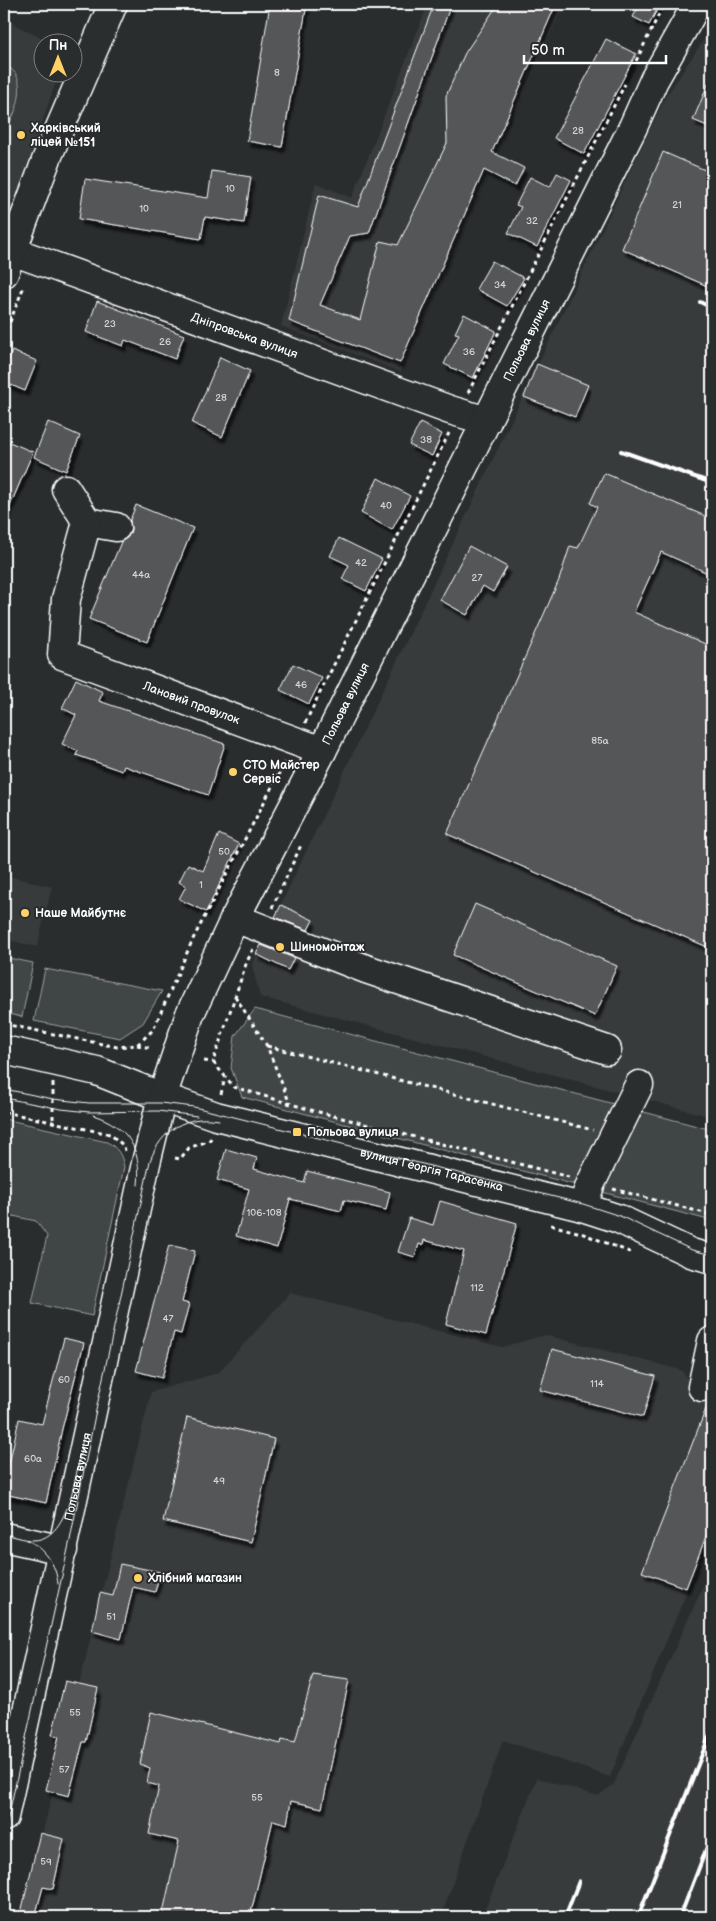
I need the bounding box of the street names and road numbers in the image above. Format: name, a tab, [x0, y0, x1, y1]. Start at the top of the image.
street label: Польова вулиця	[500, 297, 554, 384]
street label: Дніпровська вулиця	[189, 310, 300, 362]
street label: Польова вулиця	[319, 660, 373, 747]
street label: Лановий провулок	[140, 678, 242, 728]
street label: вулиця Георгія Тарасенка	[359, 1145, 505, 1195]
street label: Польова вулиця	[61, 1431, 95, 1523]

